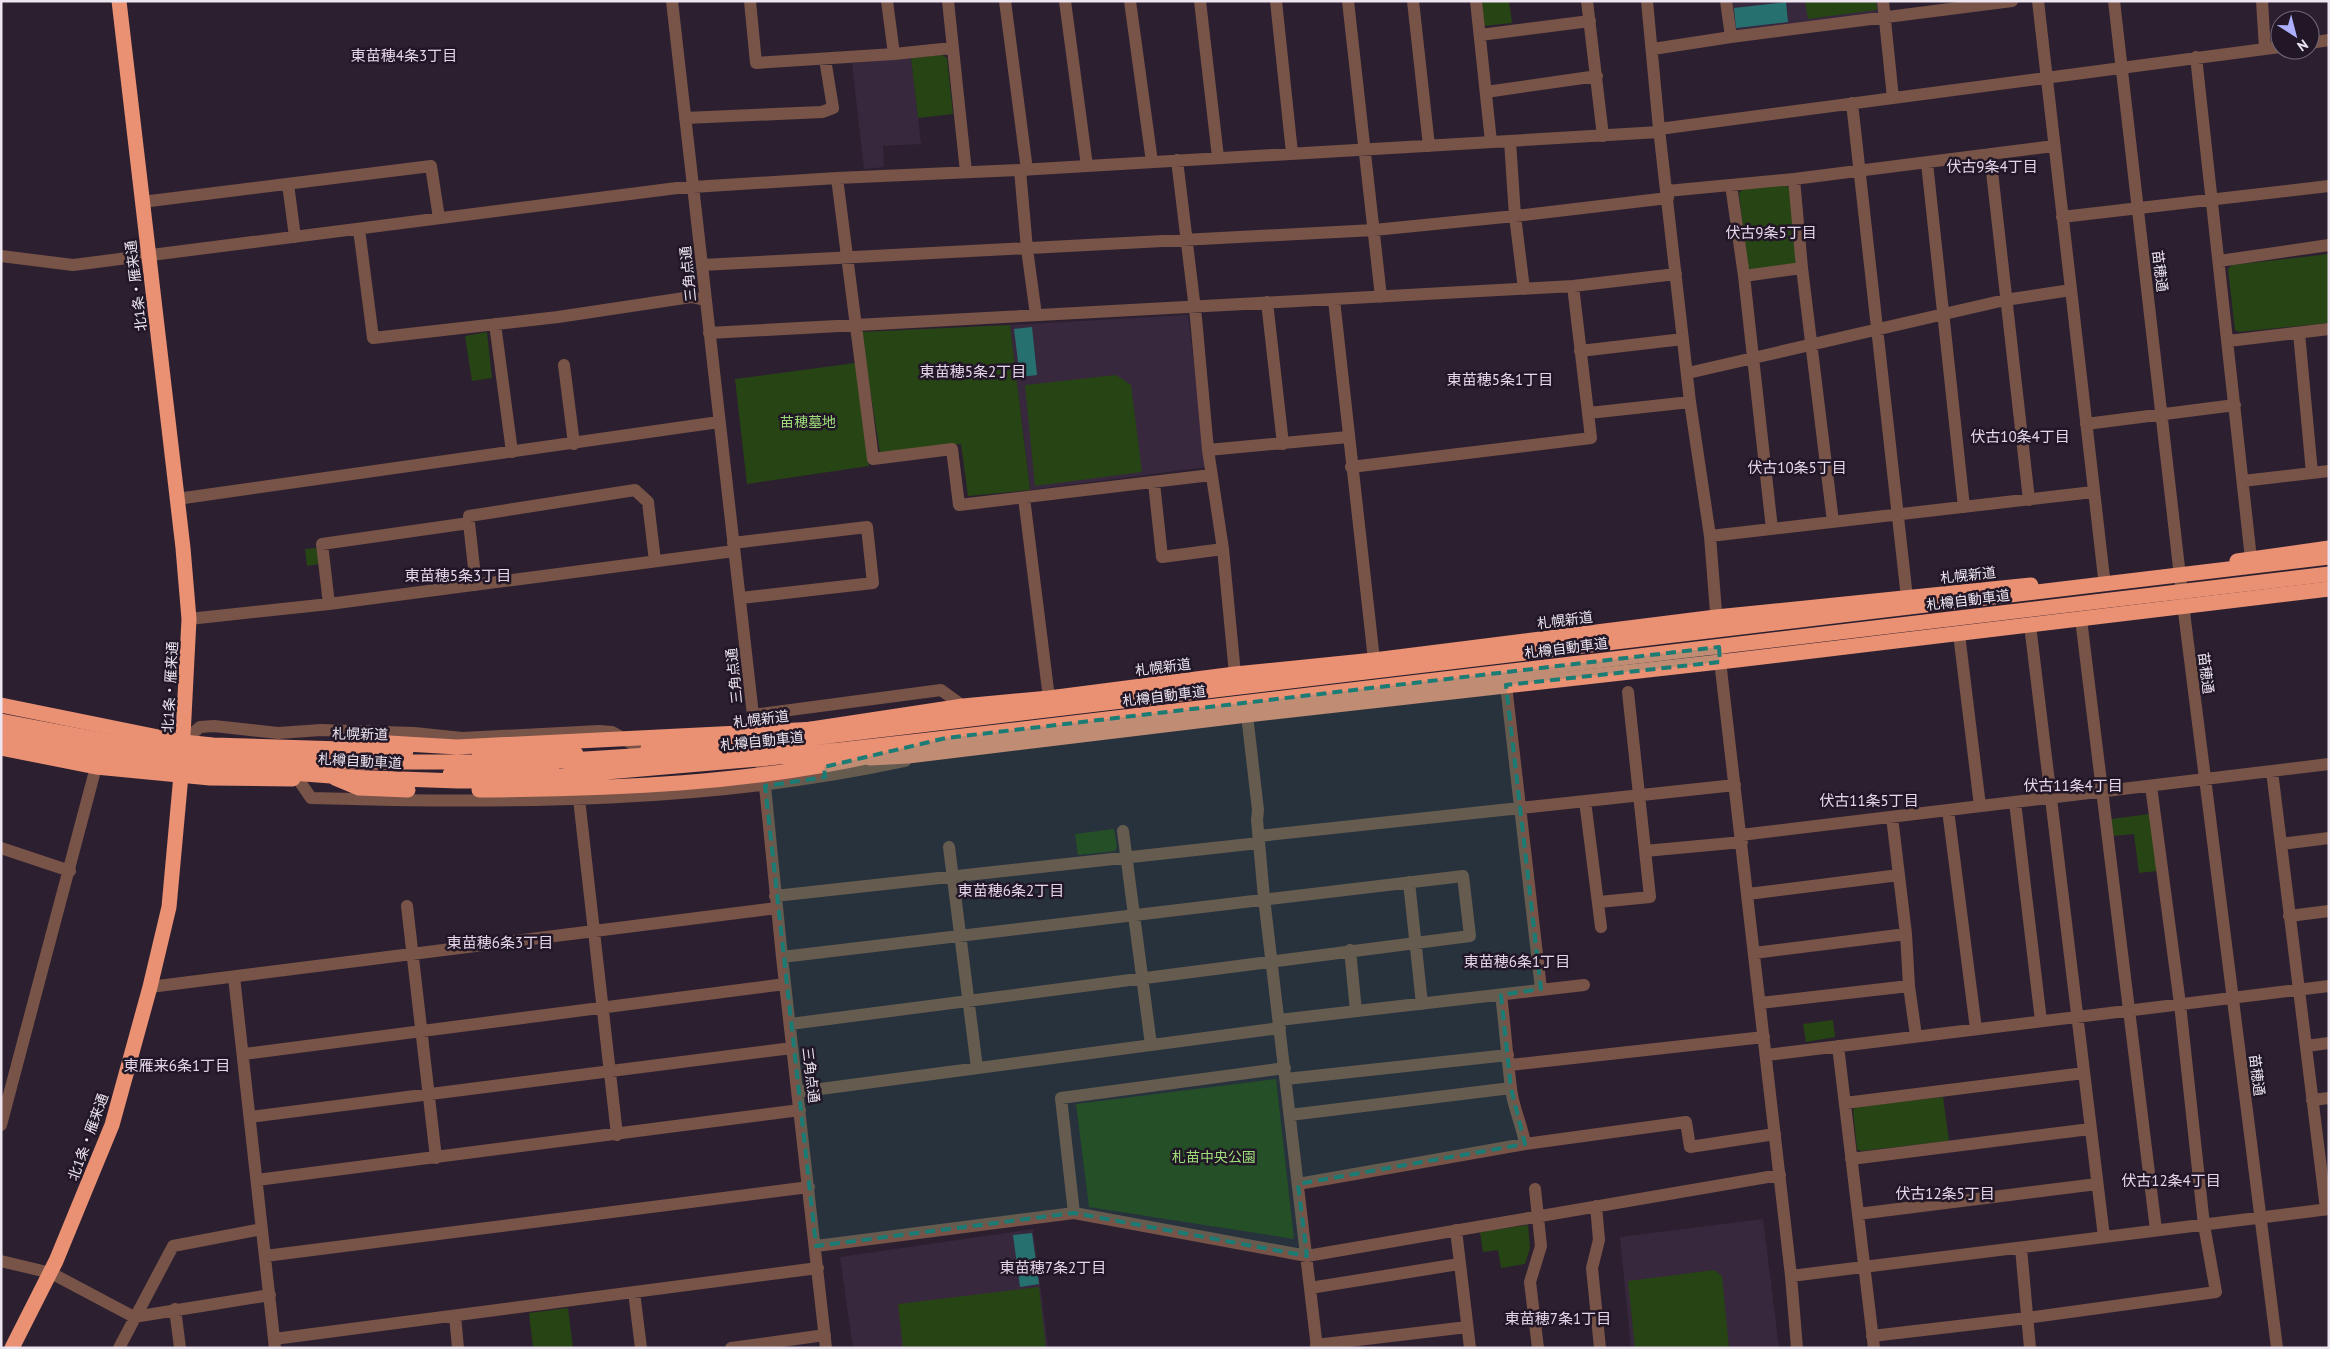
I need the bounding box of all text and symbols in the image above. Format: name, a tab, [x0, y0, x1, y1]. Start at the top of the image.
north arrow	[2270, 10, 2320, 60]
text: N	[2294, 36, 2312, 56]
district label: 東苗穂4条3丁目	[351, 46, 457, 65]
district label: 伏古9条4丁目	[1946, 157, 2038, 176]
district label: 伏古9条5丁目	[1725, 223, 1817, 242]
street label: 北1条・雁来通	[121, 239, 151, 333]
street label: 三角点通	[676, 245, 700, 303]
street label: 苗穂通	[2149, 249, 2171, 293]
district label: 東苗穂5条2丁目	[920, 362, 1026, 381]
district label: 東苗穂5条1丁目	[1447, 370, 1553, 389]
park label: 苗穂墓地	[780, 413, 836, 431]
district label: 伏古10条4丁目	[1970, 427, 2070, 446]
district label: 伏古10条5丁目	[1747, 458, 1847, 477]
street label: 札幌新道	[1939, 563, 1997, 587]
district label: 東苗穂5条3丁目	[405, 566, 511, 585]
street label: 札樽自動車道	[1925, 586, 2011, 614]
street label: 札幌新道	[1536, 608, 1594, 632]
street label: 札樽自動車道	[1523, 634, 1609, 662]
street label: 北1条・雁来通	[159, 641, 181, 733]
street label: 三角点通	[722, 647, 746, 705]
street label: 苗穂通	[2195, 651, 2217, 695]
street label: 札幌新道	[1134, 655, 1192, 679]
street label: 札樽自動車道	[1121, 682, 1207, 710]
street label: 札幌新道	[732, 707, 790, 731]
street label: 札幌新道	[332, 725, 388, 743]
street label: 札樽自動車道	[719, 728, 805, 754]
street label: 札樽自動車道	[318, 750, 402, 772]
district label: 伏古11条4丁目	[2023, 776, 2123, 795]
district label: 伏古11条5丁目	[1819, 791, 1919, 810]
district label: 東苗穂6条2丁目	[958, 881, 1064, 900]
district label: 東苗穂6条3丁目	[447, 933, 553, 952]
district label: 東苗穂6条1丁目	[1464, 952, 1570, 971]
street label: 三角点通	[799, 1046, 823, 1104]
street label: 苗穂通	[2246, 1053, 2268, 1097]
district label: 東雁来6条1丁目	[124, 1056, 230, 1075]
street label: 北1条・雁来通	[64, 1091, 112, 1183]
park label: 札苗中央公園	[1172, 1148, 1256, 1166]
district label: 伏古12条4丁目	[2121, 1171, 2221, 1190]
district label: 伏古12条5丁目	[1895, 1184, 1995, 1203]
district label: 東苗穂7条2丁目	[1000, 1258, 1106, 1277]
district label: 東苗穂7条1丁目	[1505, 1309, 1611, 1328]

